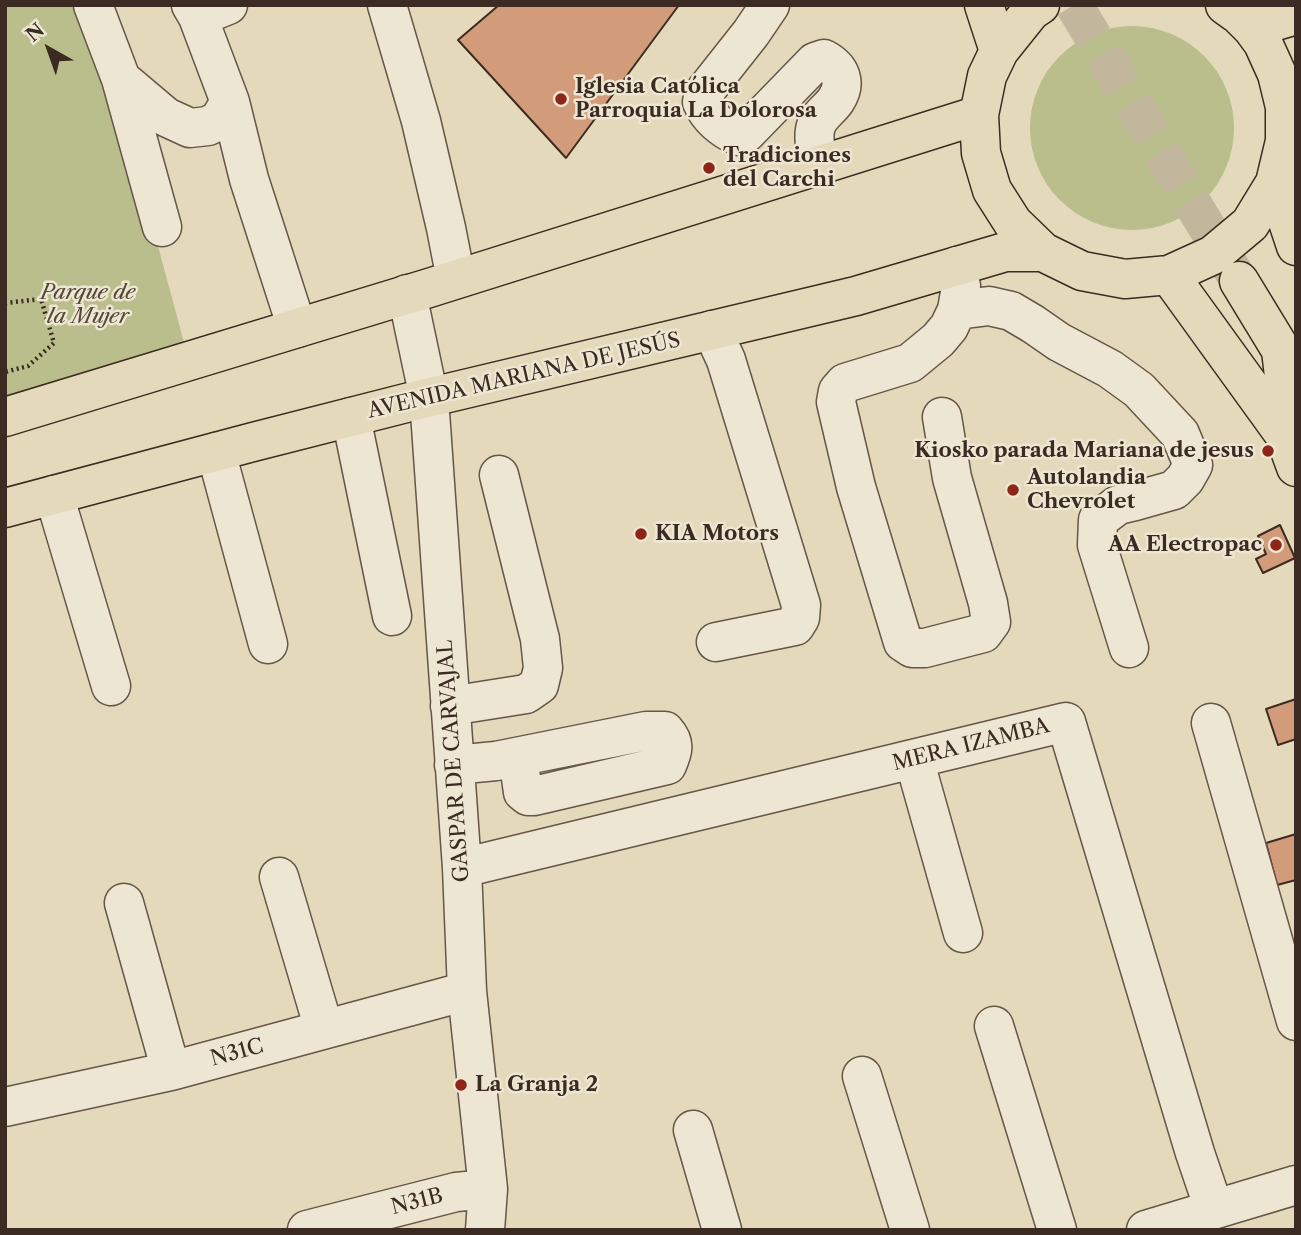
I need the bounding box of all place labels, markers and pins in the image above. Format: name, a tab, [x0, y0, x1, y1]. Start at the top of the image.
place label: Iglesia Católica Parroquia La Dolorosa	[575, 74, 817, 124]
marker: Iglesia Católica Parroquia La Dolorosa	[553, 91, 569, 107]
place label: Tradiciones del Carchi	[723, 143, 851, 193]
marker: Tradiciones del Carchi	[701, 160, 717, 176]
place label: Kiosko parada Mariana de jesus	[914, 438, 1254, 464]
marker: Kiosko parada Mariana de jesus	[1260, 443, 1276, 459]
place label: Autolandia Chevrolet	[1027, 465, 1146, 515]
marker: Autolandia Chevrolet	[1005, 482, 1021, 498]
place label: KIA Motors	[655, 521, 779, 547]
marker: KIA Motors	[633, 526, 649, 542]
place label: AA Electropac	[1108, 532, 1262, 558]
marker: AA Electropac	[1268, 537, 1284, 553]
place label: La Granja 2	[475, 1072, 598, 1098]
marker: La Granja 2	[453, 1077, 469, 1093]

